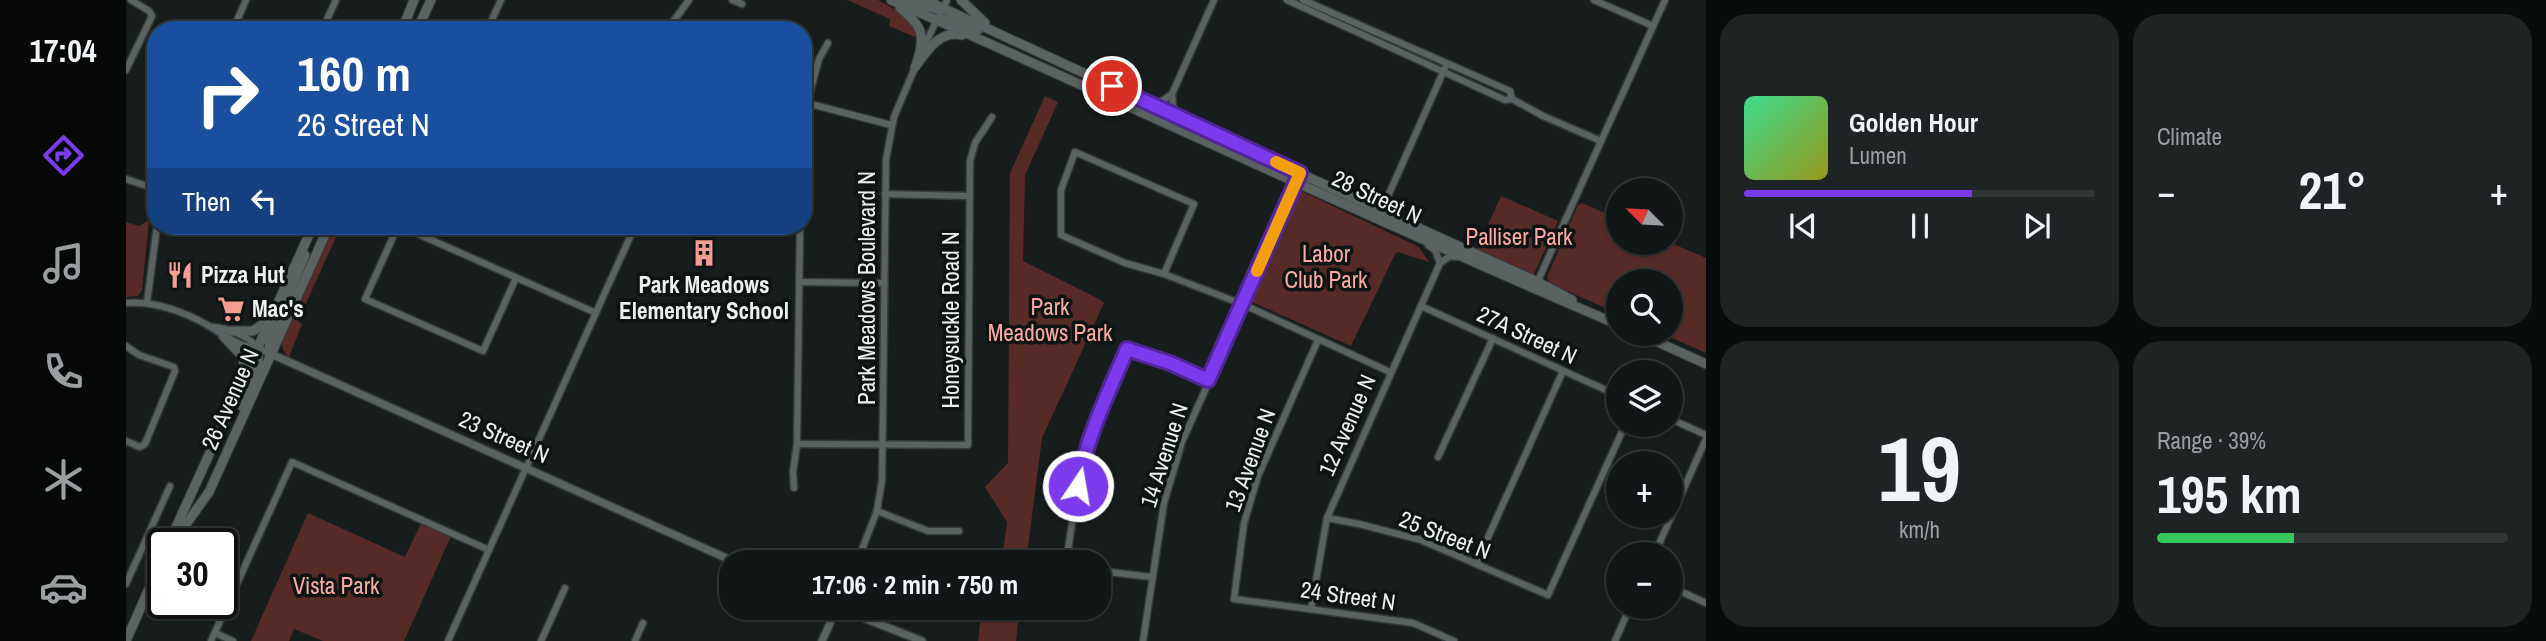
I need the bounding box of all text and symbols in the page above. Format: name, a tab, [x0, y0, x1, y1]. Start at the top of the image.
text: 17:04	[29, 29, 97, 72]
text: 160 m	[297, 40, 411, 106]
icon: right	[182, 49, 273, 140]
pin	[1082, 56, 1142, 116]
icon: arrive	[1093, 67, 1131, 105]
text: 26 Street N	[297, 103, 430, 146]
text: Golden Hour	[1849, 105, 1978, 140]
text: Climate	[2157, 121, 2222, 152]
icon: directions	[39, 131, 88, 180]
text: Lumen	[1849, 140, 1907, 171]
text: 21°	[2298, 155, 2367, 225]
street label: 28 Street N	[1327, 162, 1427, 231]
text: −	[2157, 166, 2175, 217]
text: +	[2490, 166, 2508, 217]
street label: Park Meadows Boulevard N	[851, 171, 882, 405]
north arrow	[1606, 178, 1684, 256]
map controls	[1606, 178, 1683, 619]
icon: left	[245, 182, 283, 220]
text: Then	[182, 184, 231, 219]
icon: previous	[1784, 207, 1822, 245]
icon: pause	[1901, 207, 1939, 245]
icon: next	[2018, 207, 2056, 245]
park label: Palliser Park	[1466, 221, 1573, 252]
street label: Honeysuckle Road N	[935, 231, 966, 409]
building icon: Park Meadows Elementary School	[689, 238, 719, 268]
park label: Labor Club Park	[1285, 238, 1368, 295]
icon: music	[39, 239, 88, 288]
place label: Pizza Hut	[201, 259, 285, 290]
restaurant icon: Pizza Hut	[165, 260, 195, 290]
place label: Park Meadows Elementary School	[619, 269, 789, 326]
button: search	[1606, 269, 1683, 346]
park label: Park Meadows Park	[988, 291, 1113, 348]
place label: Mac's	[252, 293, 304, 324]
supermarket icon: Mac's	[216, 294, 246, 324]
street label: 27A Street N	[1472, 298, 1582, 371]
street label: 26 Avenue N	[193, 343, 266, 454]
icon: phone	[39, 347, 88, 396]
button: layers	[1606, 360, 1683, 437]
street label: 12 Avenue N	[1310, 369, 1383, 480]
street label: 14 Avenue N	[1132, 399, 1195, 511]
street label: 23 Street N	[454, 403, 554, 470]
street label: 13 Avenue N	[1217, 404, 1283, 516]
text: 19	[1878, 407, 1961, 529]
text: Range · 39%	[2157, 425, 2266, 456]
position arrow	[1041, 449, 1115, 523]
button: +	[1606, 451, 1683, 528]
icon: climate	[39, 455, 88, 504]
text: 195 km	[2157, 459, 2302, 529]
street label: 25 Street N	[1395, 503, 1495, 566]
text: km/h	[1899, 514, 1940, 545]
speed limit sign: 30	[147, 528, 238, 619]
button: −	[1606, 542, 1683, 619]
icon: car	[39, 563, 88, 612]
text: 17:06 · 2 min · 750 m	[812, 567, 1018, 602]
park label: Vista Park	[293, 570, 380, 601]
street label: 24 Street N	[1299, 574, 1397, 617]

